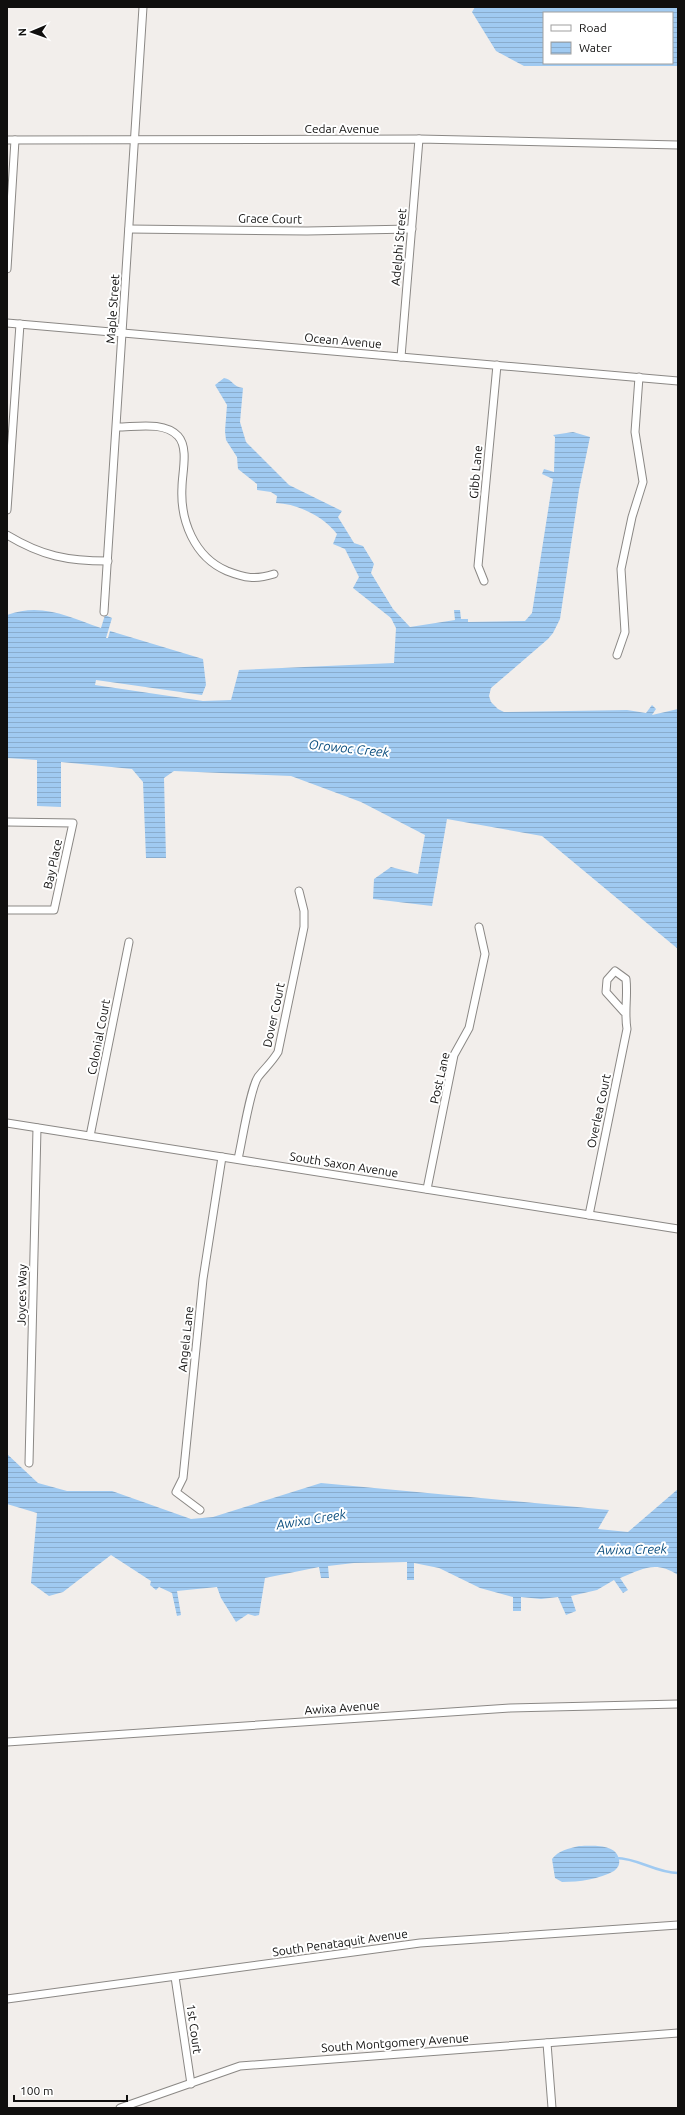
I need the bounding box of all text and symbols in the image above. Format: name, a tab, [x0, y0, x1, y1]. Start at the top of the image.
north arrow	[12, 12, 52, 52]
legend	[543, 12, 673, 64]
text: Road	[579, 21, 607, 34]
text: N	[16, 28, 28, 37]
text: Water	[579, 41, 612, 54]
street label: Cedar Avenue	[305, 122, 379, 135]
street label: Adelphi Street	[389, 207, 408, 286]
street label: Grace Court	[238, 211, 302, 226]
street label: Maple Street	[104, 273, 121, 344]
street label: Ocean Avenue	[304, 331, 382, 350]
street label: Gibb Lane	[467, 445, 484, 499]
water label: Orowoc Creek	[308, 737, 390, 759]
street label: Bay Place	[41, 838, 64, 890]
street label: Dover Court	[260, 981, 287, 1048]
street label: Colonial Court	[85, 998, 112, 1076]
street label: Post Lane	[427, 1051, 452, 1105]
street label: Overlea Court	[584, 1072, 613, 1149]
street label: South Saxon Avenue	[289, 1149, 399, 1180]
street label: Joyces Way	[14, 1264, 29, 1326]
street label: Angela Lane	[176, 1305, 195, 1372]
water label: Awixa Creek	[274, 1507, 347, 1532]
water label: Awixa Creek	[596, 1541, 668, 1557]
street label: Awixa Avenue	[304, 1698, 380, 1717]
street label: South Penataquit Avenue	[271, 1927, 408, 1958]
street label: 1st Court	[185, 2003, 204, 2055]
street label: South Montgomery Avenue	[321, 2031, 469, 2054]
scale bar	[14, 2077, 127, 2103]
text: 100 m	[20, 2084, 53, 2097]

